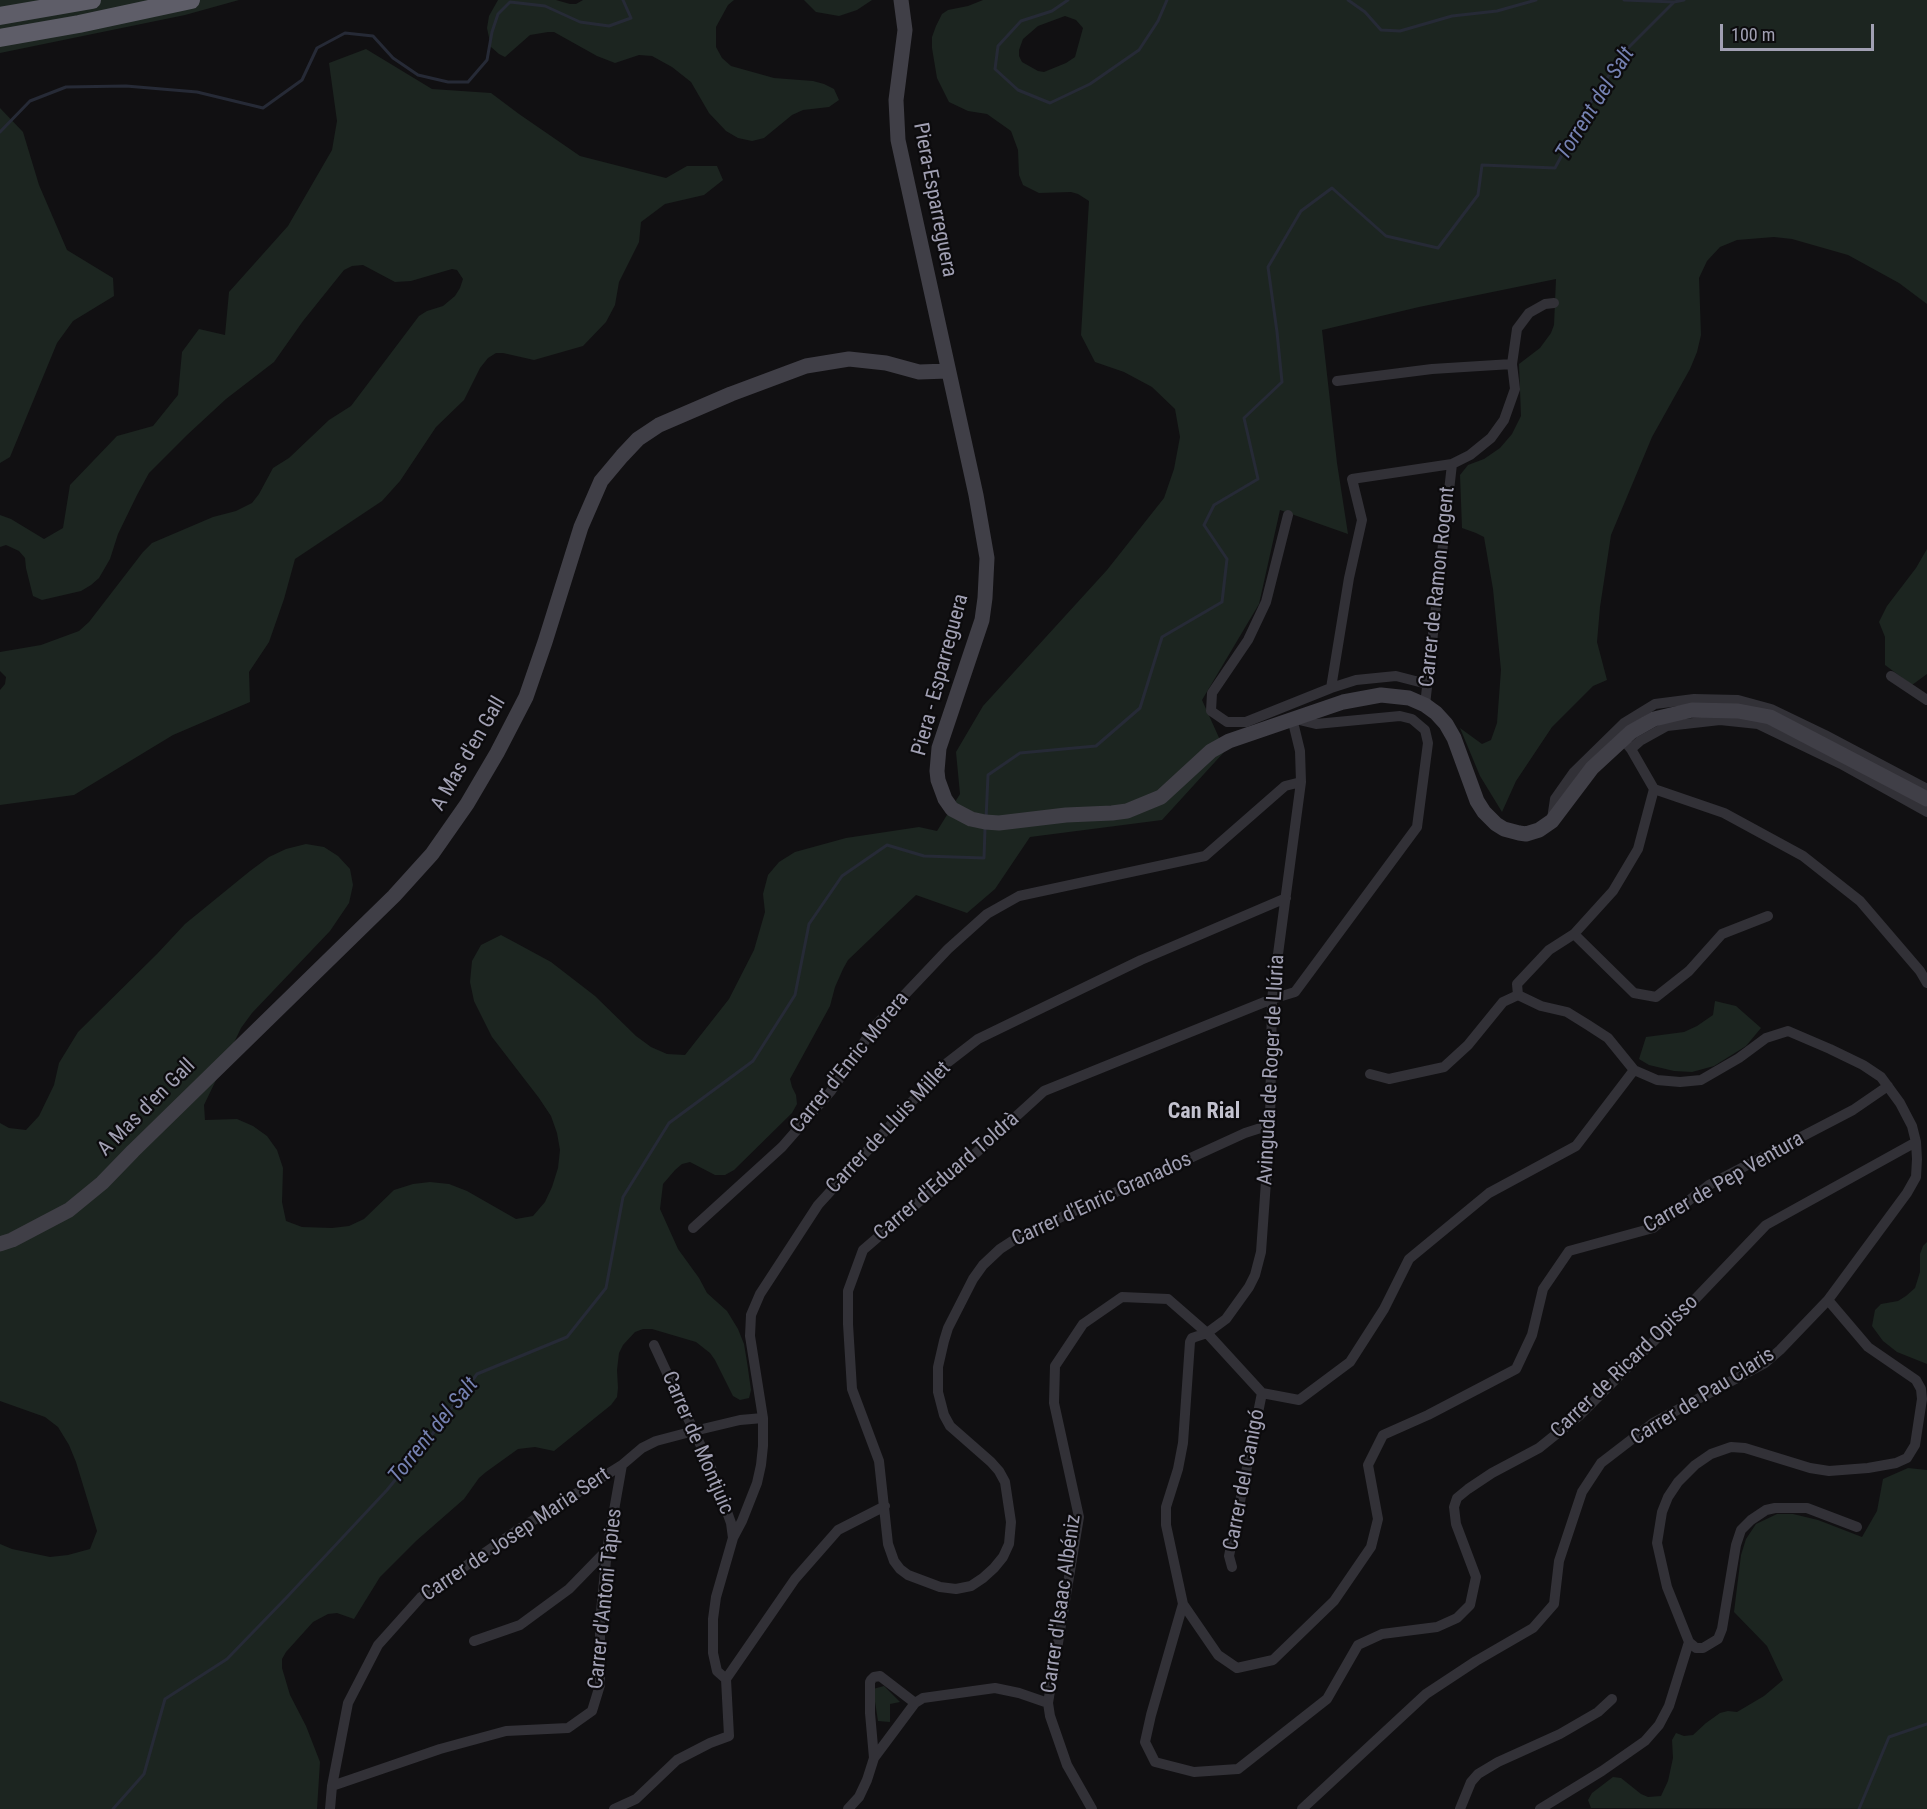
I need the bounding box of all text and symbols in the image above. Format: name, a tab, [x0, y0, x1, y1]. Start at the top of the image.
scale bar	[1723, 12, 1878, 50]
text: 100 m	[1731, 24, 1775, 45]
water label: Torrent del Salt	[1551, 43, 1641, 165]
street label: Piera-Esparreguera	[907, 121, 961, 279]
street label: Carrer de Ramon Rogent	[1415, 485, 1461, 689]
street label: Piera - Esparreguera	[907, 591, 975, 759]
street label: A Mas d'en Gall	[426, 692, 512, 816]
street label: Avinguda de Roger de Llúria	[1253, 954, 1291, 1186]
street label: Carrer d'Enric Morera	[785, 987, 915, 1139]
street label: A Mas d'en Gall	[93, 1054, 201, 1162]
street label: Carrer de Lluis Millet	[821, 1057, 957, 1199]
district label: Can Rial	[1168, 1099, 1240, 1125]
street label: Carrer d'Eduard Toldrà	[869, 1107, 1025, 1247]
street label: Carrer de Pep Ventura	[1639, 1127, 1809, 1239]
street label: Carrer d'Enric Granados	[1008, 1147, 1196, 1253]
street label: Carrer de Ricard Opisso	[1546, 1290, 1704, 1444]
street label: Carrer de Pau Claris	[1626, 1343, 1780, 1451]
street label: Carrer de Montjuic	[656, 1368, 738, 1518]
water label: Torrent del Salt	[383, 1373, 485, 1489]
street label: Carrer del Canigó	[1219, 1407, 1271, 1553]
street label: Carrer de Josep Maria Sert	[417, 1463, 615, 1607]
street label: Carrer d'Antoni Tàpies	[584, 1507, 628, 1691]
street label: Carrer d'Isaac Albéniz	[1037, 1513, 1087, 1695]

